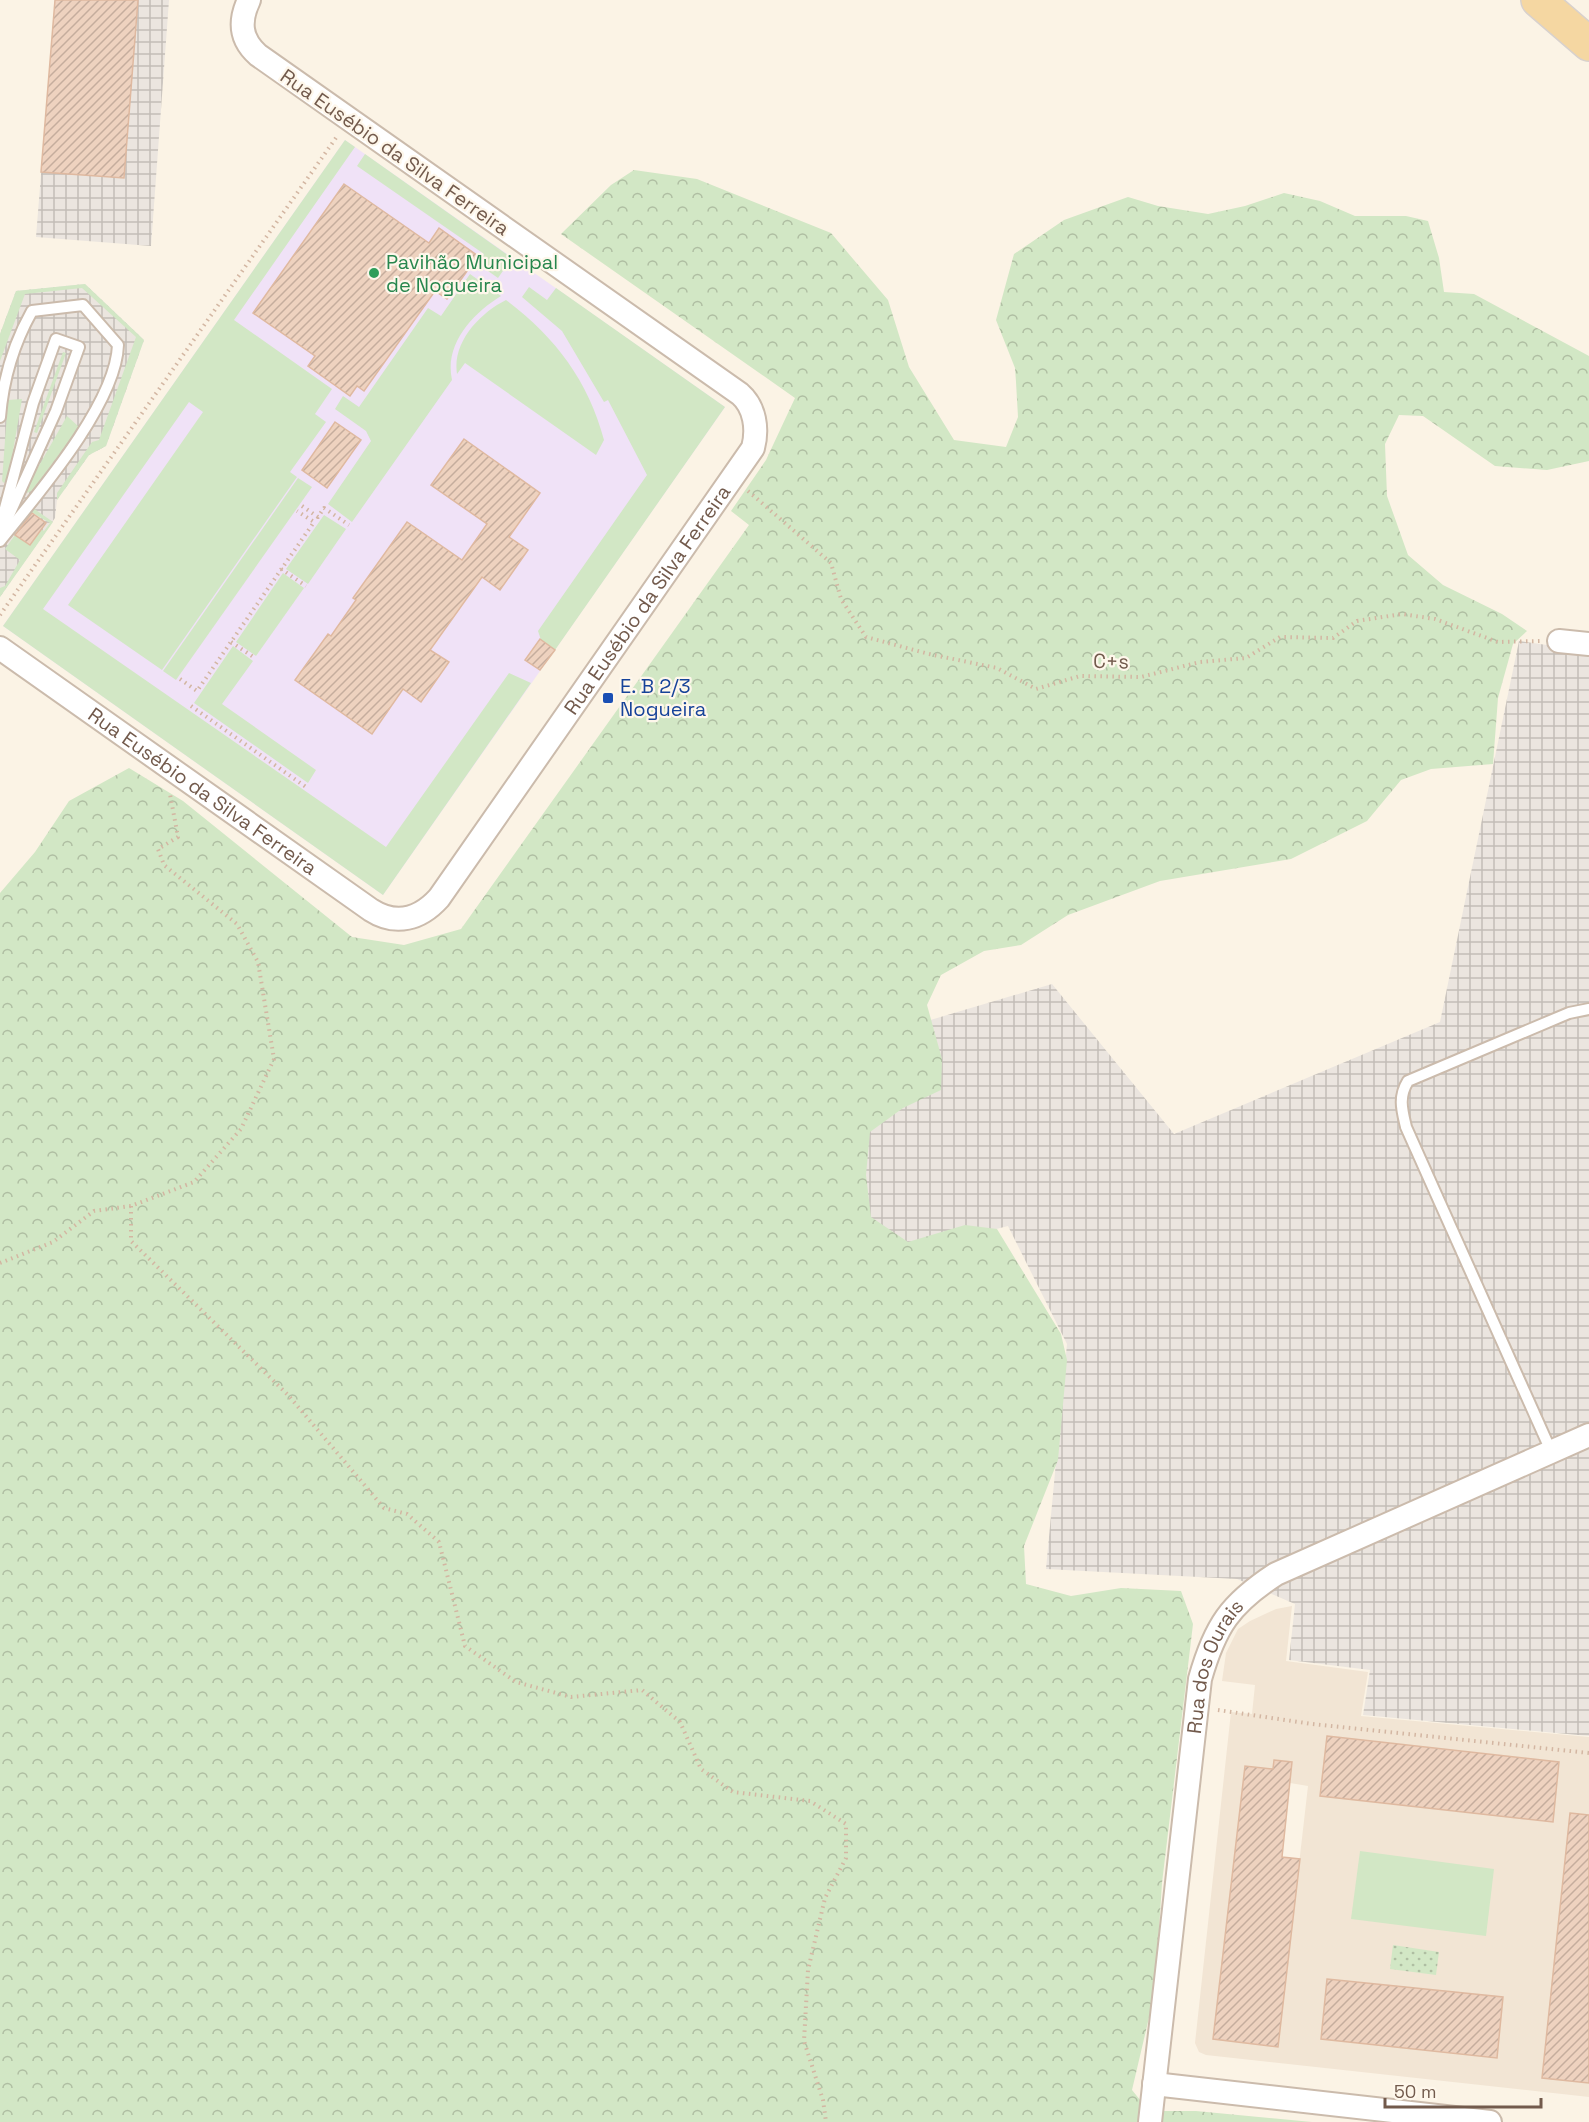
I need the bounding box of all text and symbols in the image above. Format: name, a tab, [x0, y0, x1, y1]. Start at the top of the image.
street label: Rua Eusébio da Silva Ferreira	[275, 63, 515, 241]
place label: Pavihão Municipal de Nogueira	[386, 249, 558, 298]
marker: Pavihão Municipal de Nogueira	[367, 266, 381, 280]
street label: Rua Eusébio da Silva Ferreira	[558, 480, 736, 720]
street label: C+s	[1093, 648, 1129, 674]
place label: E. B 2/3 Nogueira	[620, 673, 706, 722]
marker: E. B 2/3 Nogueira	[601, 691, 615, 705]
street label: Rua Eusébio da Silva Ferreira	[83, 701, 322, 881]
street label: Rua dos Ourais	[1181, 1593, 1249, 1735]
scale bar	[1385, 2071, 1541, 2109]
text: 50 m	[1394, 2080, 1436, 2103]

